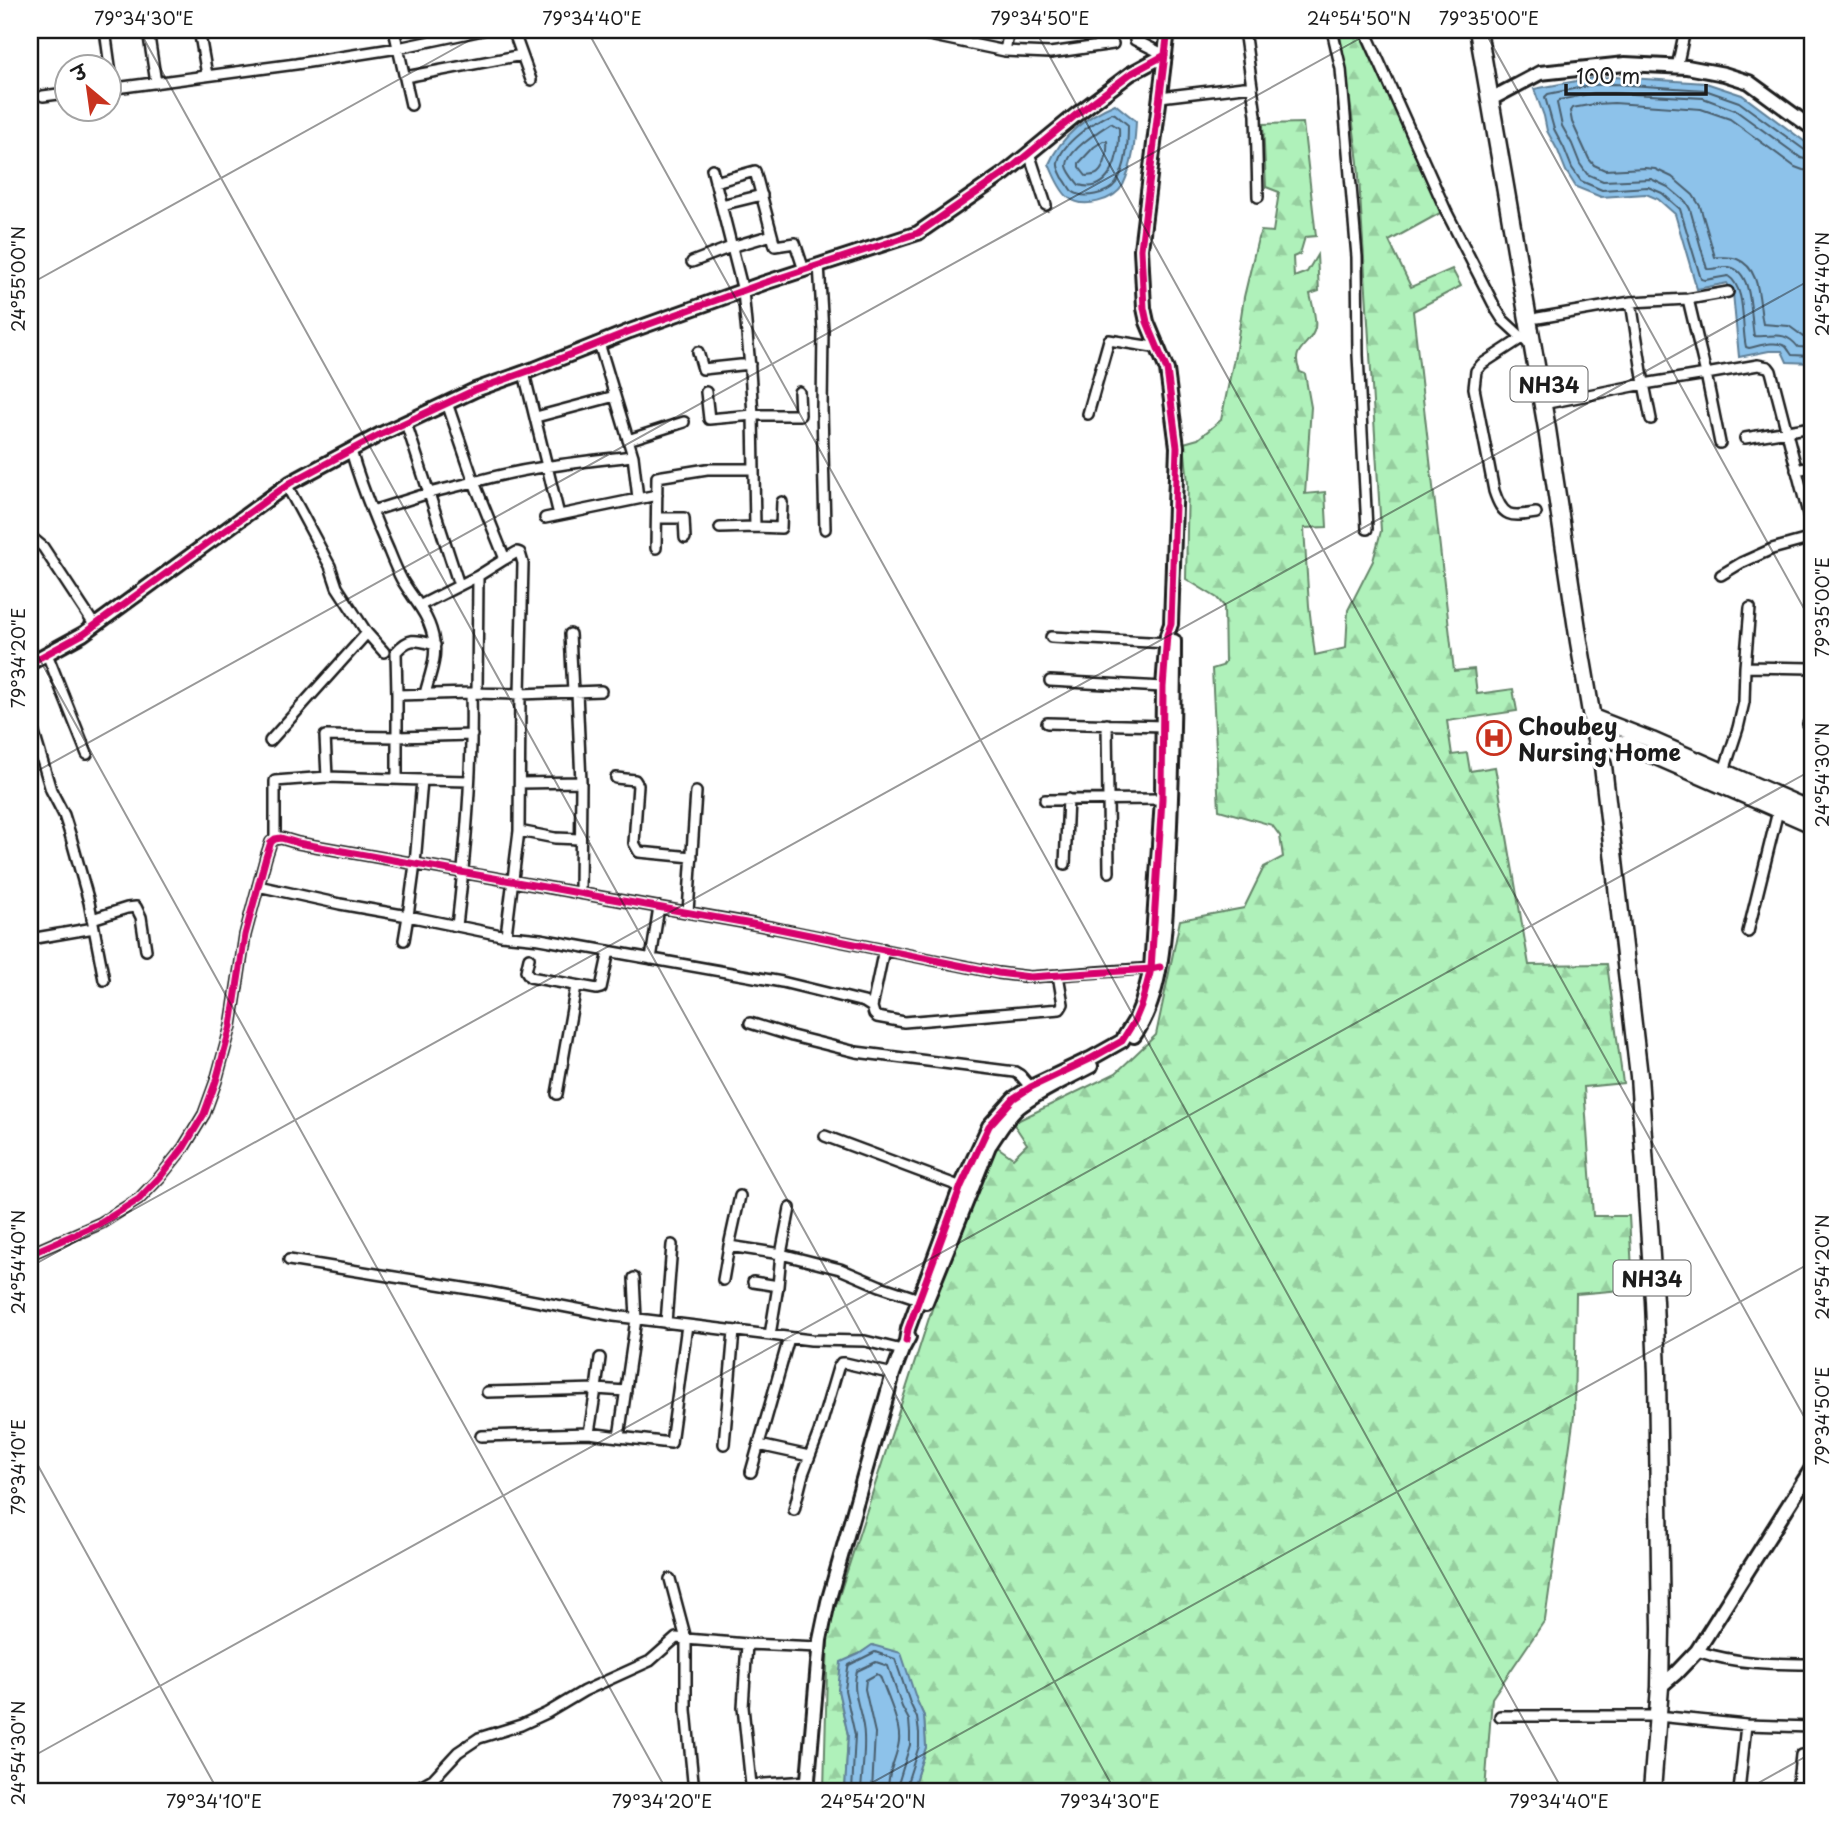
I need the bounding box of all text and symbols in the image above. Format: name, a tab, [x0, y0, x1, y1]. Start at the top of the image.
text: 79°34'30"E	[94, 4, 194, 31]
text: 79°34'40"E	[542, 4, 642, 31]
text: 79°34'50"E	[990, 4, 1090, 31]
text: 24°54'50"N	[1307, 4, 1411, 31]
text: 79°35'00"E	[1439, 4, 1539, 31]
north arrow	[52, 52, 122, 122]
scale bar	[1566, 52, 1706, 96]
text: उ	[65, 56, 94, 89]
text: 100 m	[1576, 59, 1640, 91]
text: 24°55'00"N	[4, 226, 31, 332]
text: 24°54'40"N	[1808, 232, 1835, 336]
road number: NH34	[1510, 366, 1588, 402]
text: 79°35'00"E	[1808, 557, 1835, 657]
text: 79°34'20"E	[4, 608, 31, 708]
place label: Choubey Nursing Home	[1518, 708, 1681, 769]
hospital icon: Choubey Nursing Home	[1475, 719, 1513, 757]
text: 24°54'30"N	[1808, 722, 1835, 828]
text: 24°54'40"N	[4, 1210, 31, 1314]
text: 24°54'20"N	[1808, 1214, 1835, 1320]
road number: NH34	[1614, 1260, 1690, 1296]
text: 79°34'50"E	[1808, 1366, 1835, 1466]
text: 79°34'10"E	[4, 1419, 31, 1515]
text: 24°54'30"N	[4, 1700, 31, 1806]
text: 79°34'10"E	[166, 1787, 262, 1814]
text: 79°34'20"E	[612, 1787, 712, 1814]
text: 24°54'20"N	[820, 1787, 926, 1814]
text: 79°34'30"E	[1060, 1787, 1160, 1814]
text: 79°34'40"E	[1509, 1787, 1609, 1814]

